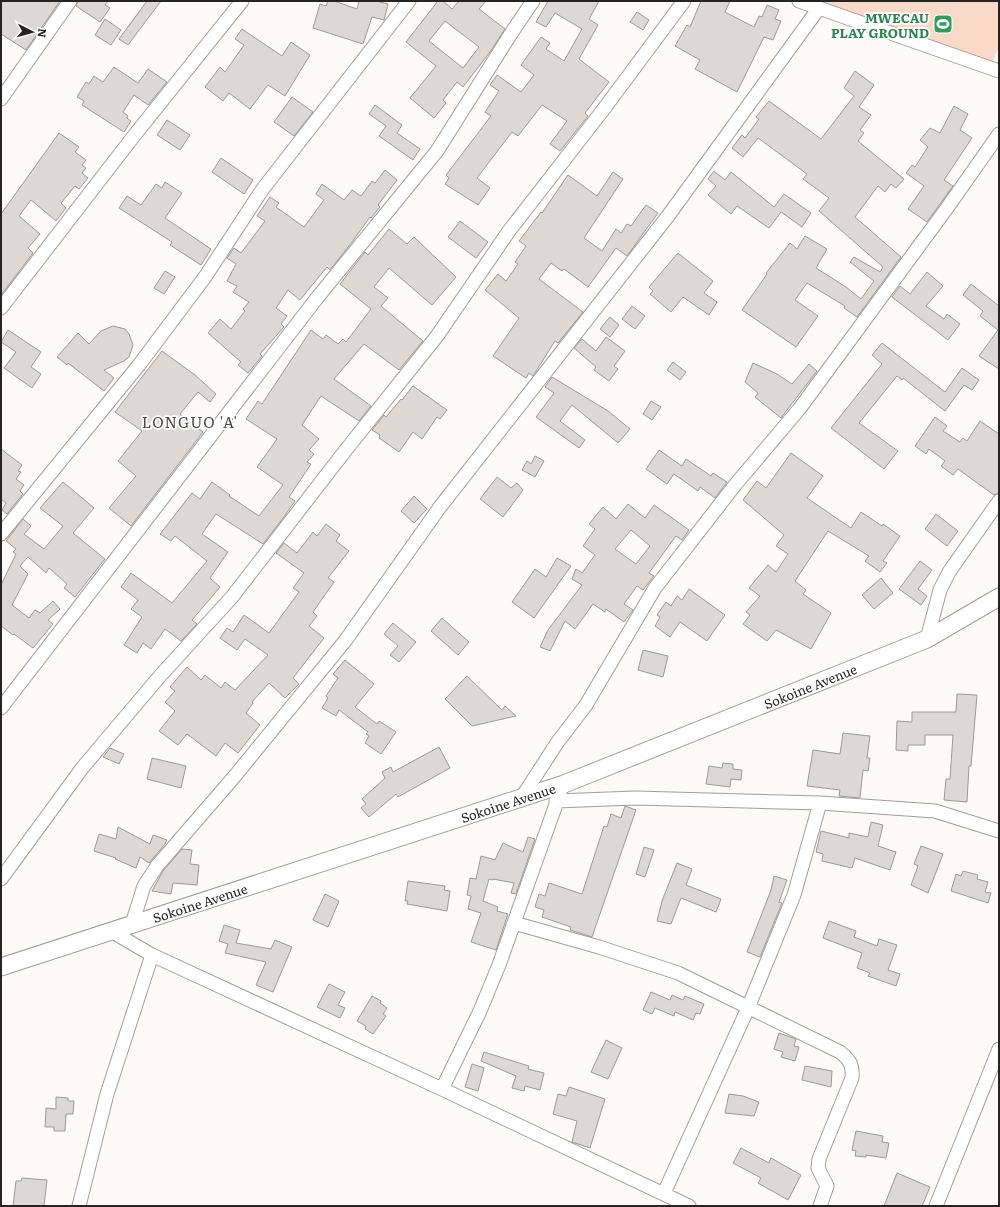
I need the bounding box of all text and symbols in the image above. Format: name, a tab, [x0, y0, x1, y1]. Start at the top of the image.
place label: MWECAU PLAY GROUND	[831, 8, 929, 42]
north arrow	[12, 12, 52, 52]
sports icon: MWECAU PLAY GROUND	[932, 13, 954, 35]
text: N	[35, 28, 51, 39]
district label: LONGUO 'A'	[142, 410, 238, 433]
street label: Sokoine Avenue	[761, 659, 860, 713]
street label: Sokoine Avenue	[458, 778, 558, 827]
street label: Sokoine Avenue	[150, 878, 250, 927]

